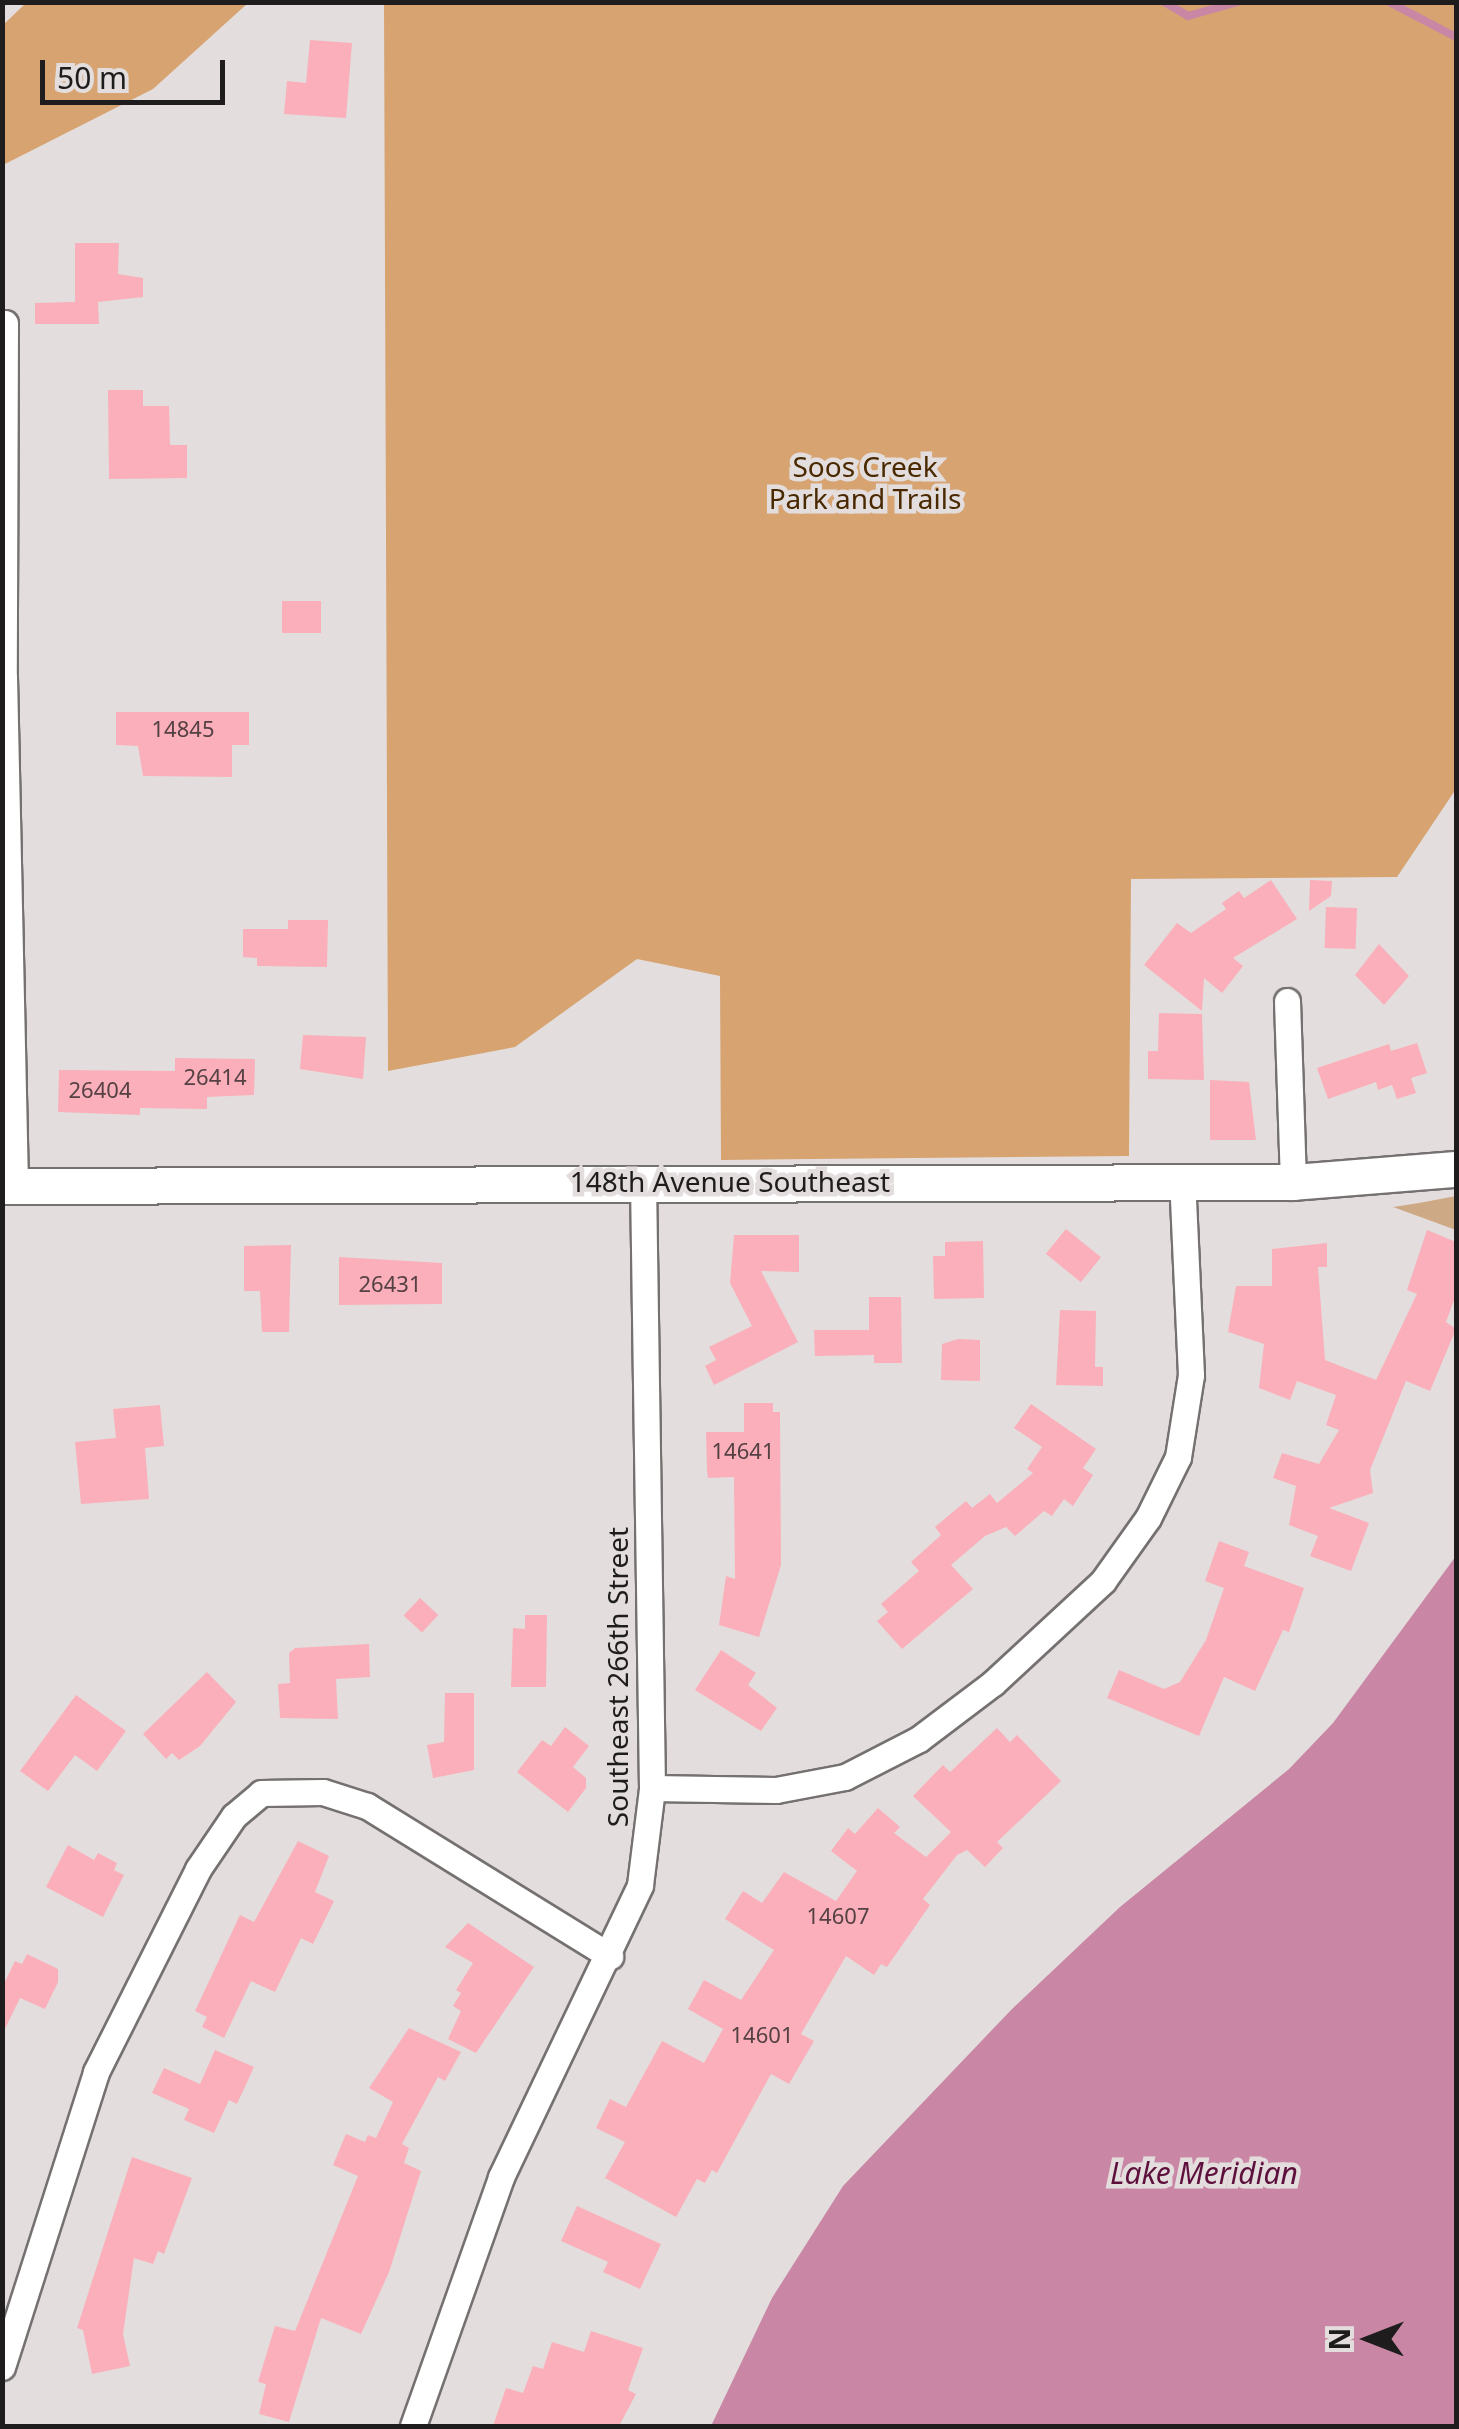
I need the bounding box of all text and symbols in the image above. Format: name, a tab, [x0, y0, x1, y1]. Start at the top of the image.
scale bar	[45, 40, 230, 102]
text: 50 m	[57, 57, 127, 98]
park label: Soos Creek Park and Trails	[769, 449, 961, 515]
house number: 14845	[152, 716, 214, 742]
house number: 26414	[184, 1064, 246, 1090]
house number: 26404	[69, 1077, 131, 1103]
street label: 148th Avenue Southeast	[570, 1164, 890, 1198]
house number: 26431	[359, 1271, 421, 1297]
house number: 14641	[712, 1438, 774, 1464]
street label: Southeast 266th Street	[600, 1527, 634, 1827]
house number: 14607	[807, 1903, 869, 1929]
house number: 14601	[731, 2022, 793, 2048]
water label: Lake Meridian	[1110, 2155, 1298, 2191]
north arrow	[1319, 2289, 1419, 2389]
text: N	[1320, 2328, 1358, 2350]

